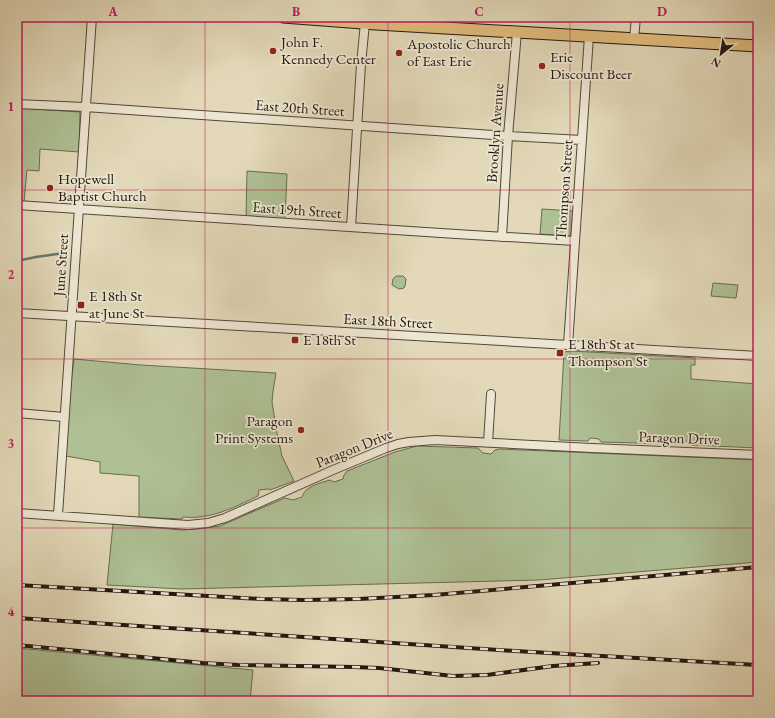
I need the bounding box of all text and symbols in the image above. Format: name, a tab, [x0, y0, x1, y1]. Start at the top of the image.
text: A	[107, 3, 118, 20]
text: B	[292, 3, 300, 20]
text: C	[474, 3, 484, 20]
text: D	[657, 3, 667, 20]
place label: John F. Kennedy Center	[279, 32, 376, 68]
place label: Apostolic Church of East Erie	[406, 34, 511, 70]
north arrow	[701, 34, 741, 74]
marker: John F. Kennedy Center	[268, 46, 278, 56]
place label: Erie Discount Beer	[550, 47, 632, 83]
marker: Apostolic Church of East Erie	[394, 48, 404, 58]
text: N	[709, 54, 723, 71]
marker: Erie Discount Beer	[537, 61, 547, 71]
street label: Brooklyn Avenue	[482, 82, 507, 183]
street label: East 20th Street	[255, 95, 346, 120]
text: 1	[8, 98, 15, 115]
street label: Thompson Street	[551, 139, 577, 241]
place label: Hopewell Baptist Church	[58, 169, 147, 205]
marker: Hopewell Baptist Church	[45, 183, 55, 193]
street label: East 19th Street	[252, 197, 343, 222]
street label: June Street	[49, 233, 72, 299]
text: 2	[8, 266, 15, 283]
place label: E 18th St at June St	[89, 286, 144, 322]
marker: E 18th St at June St	[76, 300, 86, 310]
street label: East 18th Street	[343, 309, 433, 332]
place label: E 18th St	[303, 330, 356, 349]
place label: E 18th St at Thompson St	[568, 334, 648, 370]
marker: E 18th St	[290, 335, 300, 345]
marker: E 18th St at Thompson St	[555, 348, 565, 358]
place label: Paragon Print Systems	[215, 411, 293, 447]
street label: Paragon Drive	[313, 423, 395, 472]
marker: Paragon Print Systems	[296, 425, 306, 435]
street label: Paragon Drive	[638, 427, 720, 448]
text: 3	[8, 435, 15, 452]
text: 4	[8, 603, 15, 620]

